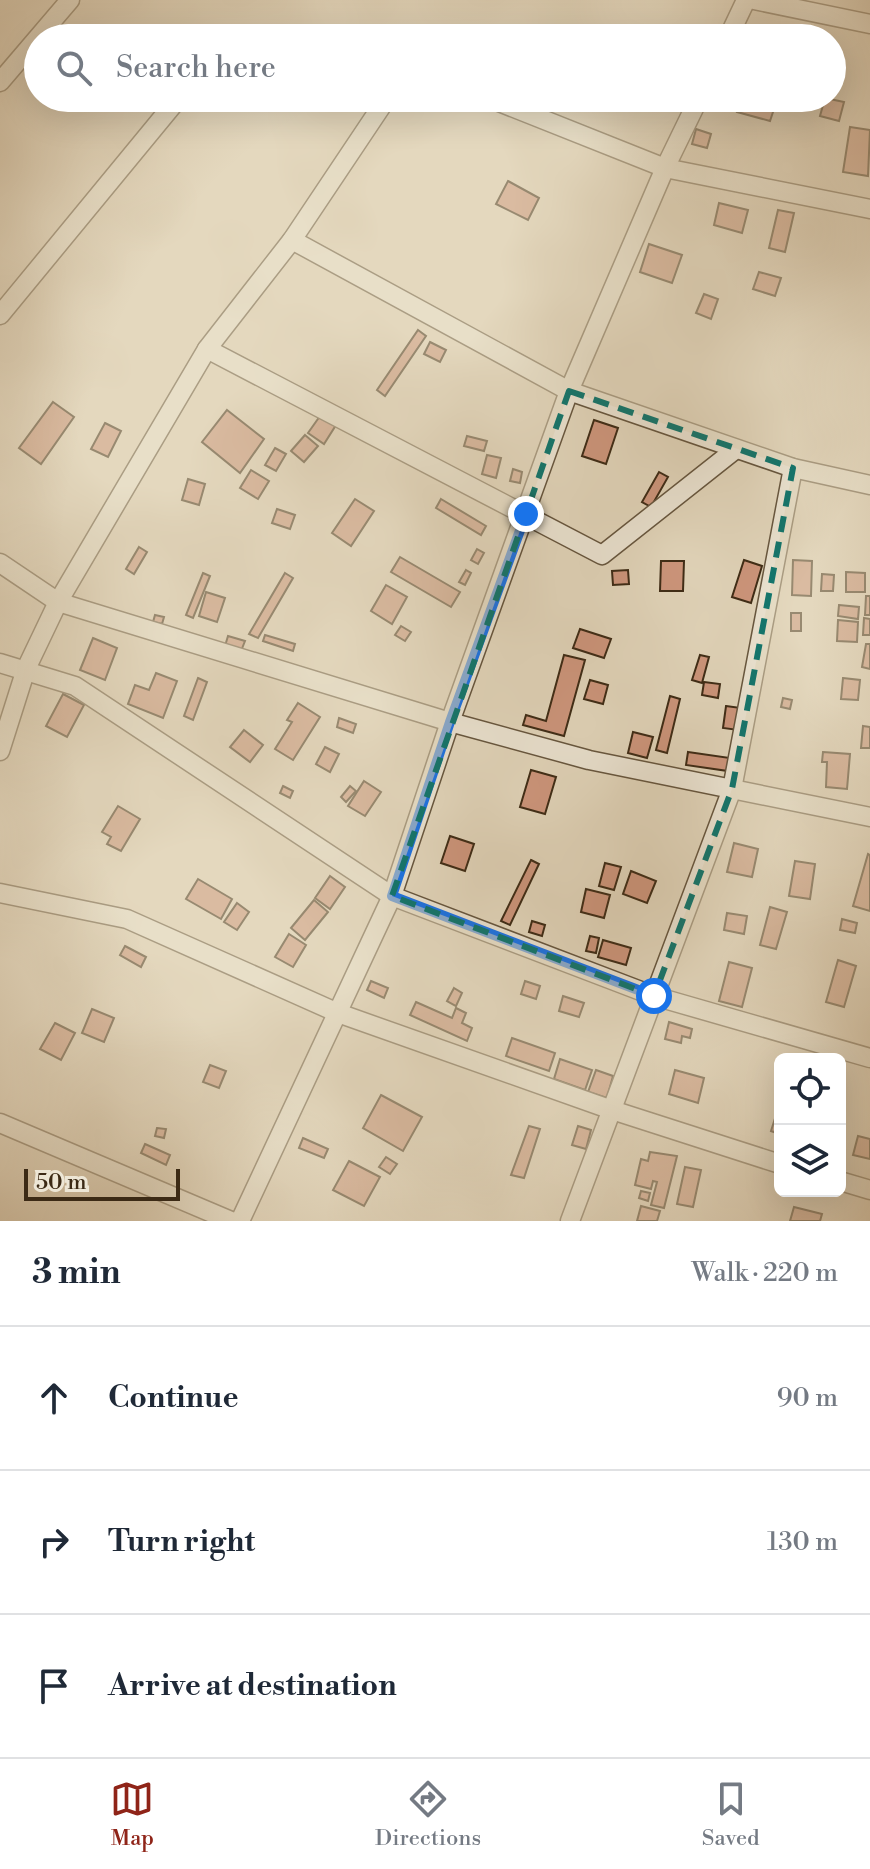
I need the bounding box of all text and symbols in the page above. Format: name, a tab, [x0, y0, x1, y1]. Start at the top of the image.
search box	[24, 24, 846, 112]
icon: search	[52, 46, 96, 90]
text: Search here	[116, 49, 276, 87]
route end	[508, 496, 544, 532]
route start	[636, 978, 672, 1014]
map controls	[774, 1053, 846, 1197]
button: locate	[774, 1053, 846, 1125]
button: layers	[774, 1125, 846, 1197]
scale bar	[24, 1165, 180, 1201]
text: 50 m	[36, 1169, 87, 1196]
text: 3 min	[32, 1252, 121, 1294]
text: Walk · 220 m	[692, 1257, 838, 1289]
icon: ahead	[32, 1376, 76, 1420]
text: Continue	[108, 1379, 239, 1417]
text: 90 m	[777, 1382, 838, 1414]
icon: right	[32, 1520, 76, 1564]
text: Turn right	[108, 1523, 255, 1561]
text: 130 m	[767, 1526, 838, 1558]
icon: arrive	[32, 1664, 76, 1708]
text: Arrive at destination	[108, 1667, 397, 1705]
tab: Map	[110, 1777, 154, 1852]
tab: Directions	[375, 1777, 481, 1852]
tab: Saved	[702, 1777, 760, 1852]

